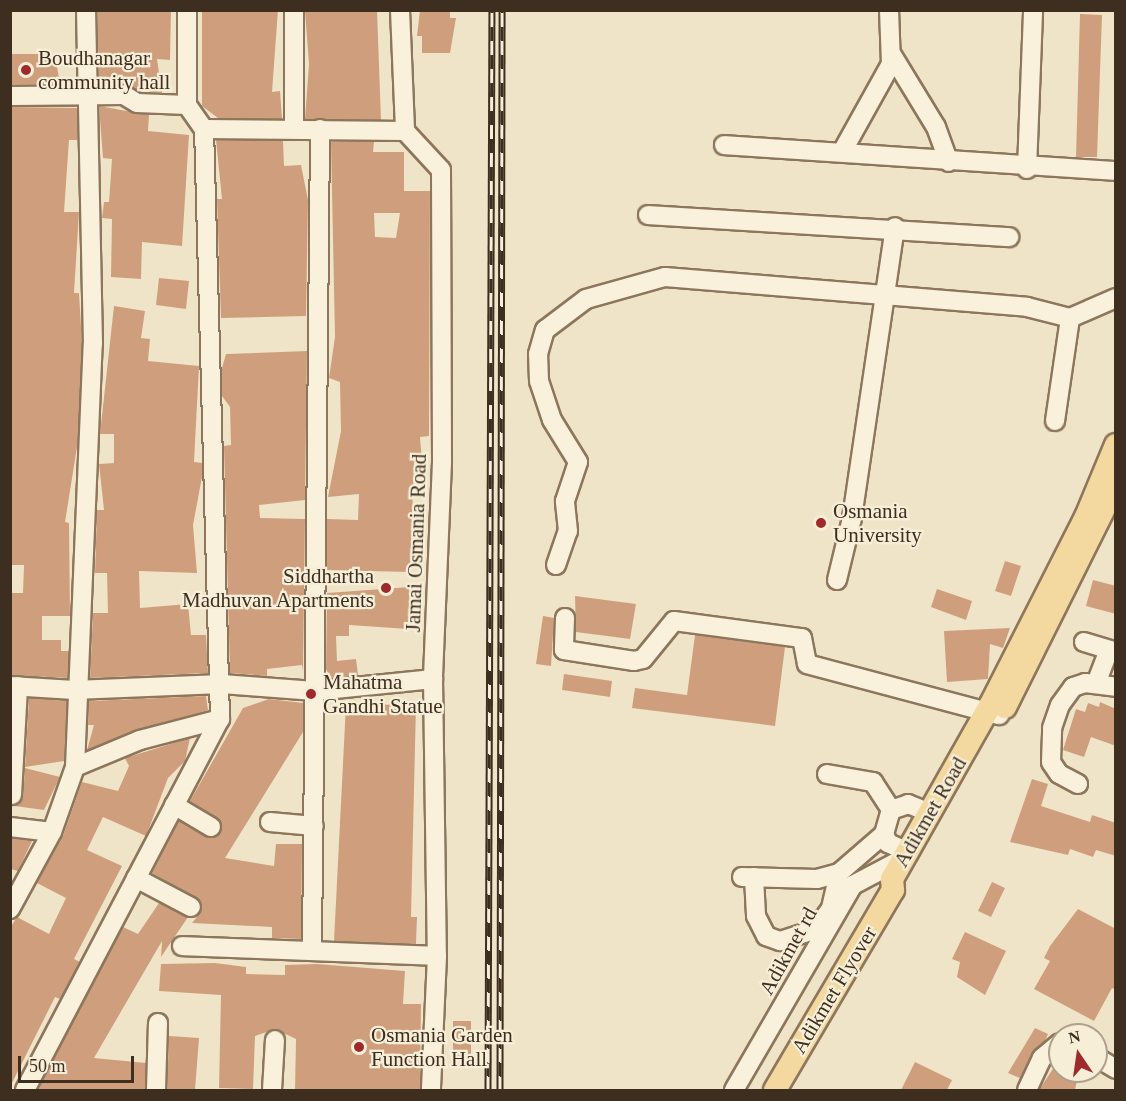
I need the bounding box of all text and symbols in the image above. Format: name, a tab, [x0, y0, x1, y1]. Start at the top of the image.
place label: Boudhanagar community hall	[38, 45, 170, 95]
marker: Boudhanagar community hall	[19, 63, 33, 77]
street label: Jamai Osmania Road	[400, 453, 432, 633]
place label: Osmania University	[833, 498, 922, 548]
marker: Osmania University	[814, 516, 828, 530]
place label: Siddhartha Madhuvan Apartments	[181, 563, 374, 613]
marker: Siddhartha Madhuvan Apartments	[379, 581, 393, 595]
place label: Mahatma Gandhi Statue	[323, 669, 443, 719]
marker: Mahatma Gandhi Statue	[304, 687, 318, 701]
street label: Adikmet Road	[888, 752, 972, 872]
street label: Adikmet rd	[754, 903, 822, 999]
street label: Adikmet Flyover	[786, 922, 882, 1058]
place label: Osmania Garden Function Hall	[371, 1022, 513, 1072]
north arrow	[1048, 1023, 1108, 1083]
text: N	[1067, 1027, 1082, 1047]
marker: Osmania Garden Function Hall	[352, 1040, 366, 1054]
scale bar	[21, 1044, 136, 1082]
text: 50 m	[29, 1056, 66, 1076]

